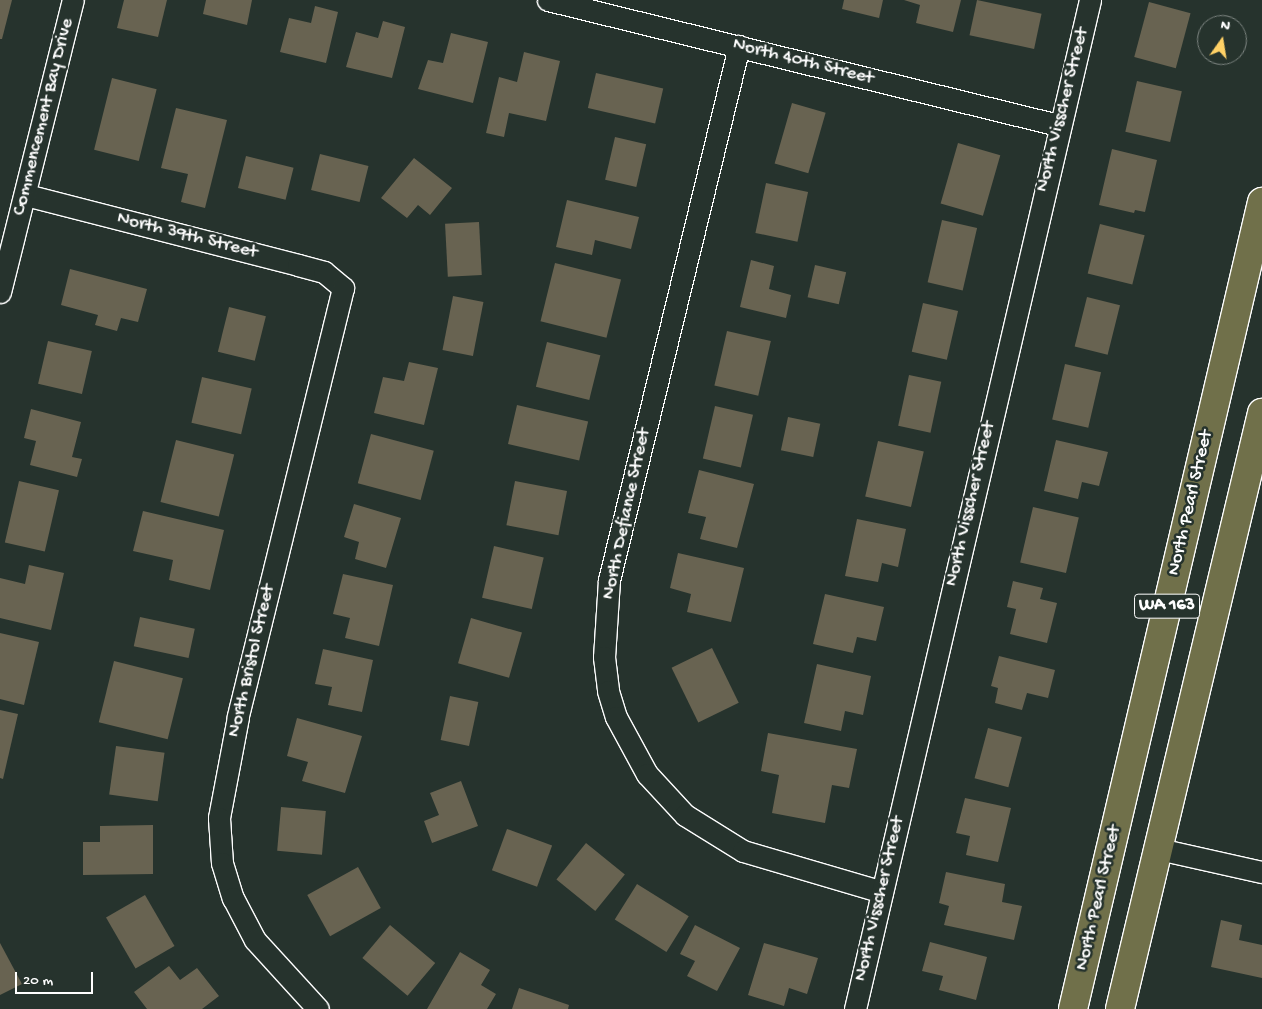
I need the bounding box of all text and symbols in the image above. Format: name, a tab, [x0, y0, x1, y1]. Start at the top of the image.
north arrow	[1197, 15, 1247, 65]
street label: Commencement Bay Drive	[8, 16, 80, 218]
text: N	[1219, 17, 1232, 35]
street label: North Visscher Street	[1032, 26, 1094, 194]
street label: North 40th Street	[730, 33, 876, 91]
street label: North 39th Street	[114, 208, 260, 264]
street label: North Visscher Street	[941, 419, 1001, 589]
street label: North Defiance Street	[598, 426, 656, 602]
street label: North Pearl Street	[1163, 428, 1219, 578]
street label: North Bristol Street	[223, 582, 281, 740]
road number: WA 163	[1133, 590, 1201, 622]
street label: North Visscher Street	[850, 814, 910, 984]
street label: North Pearl Street	[1071, 823, 1127, 973]
scale bar	[18, 962, 95, 994]
text: 20 m	[23, 972, 53, 990]

